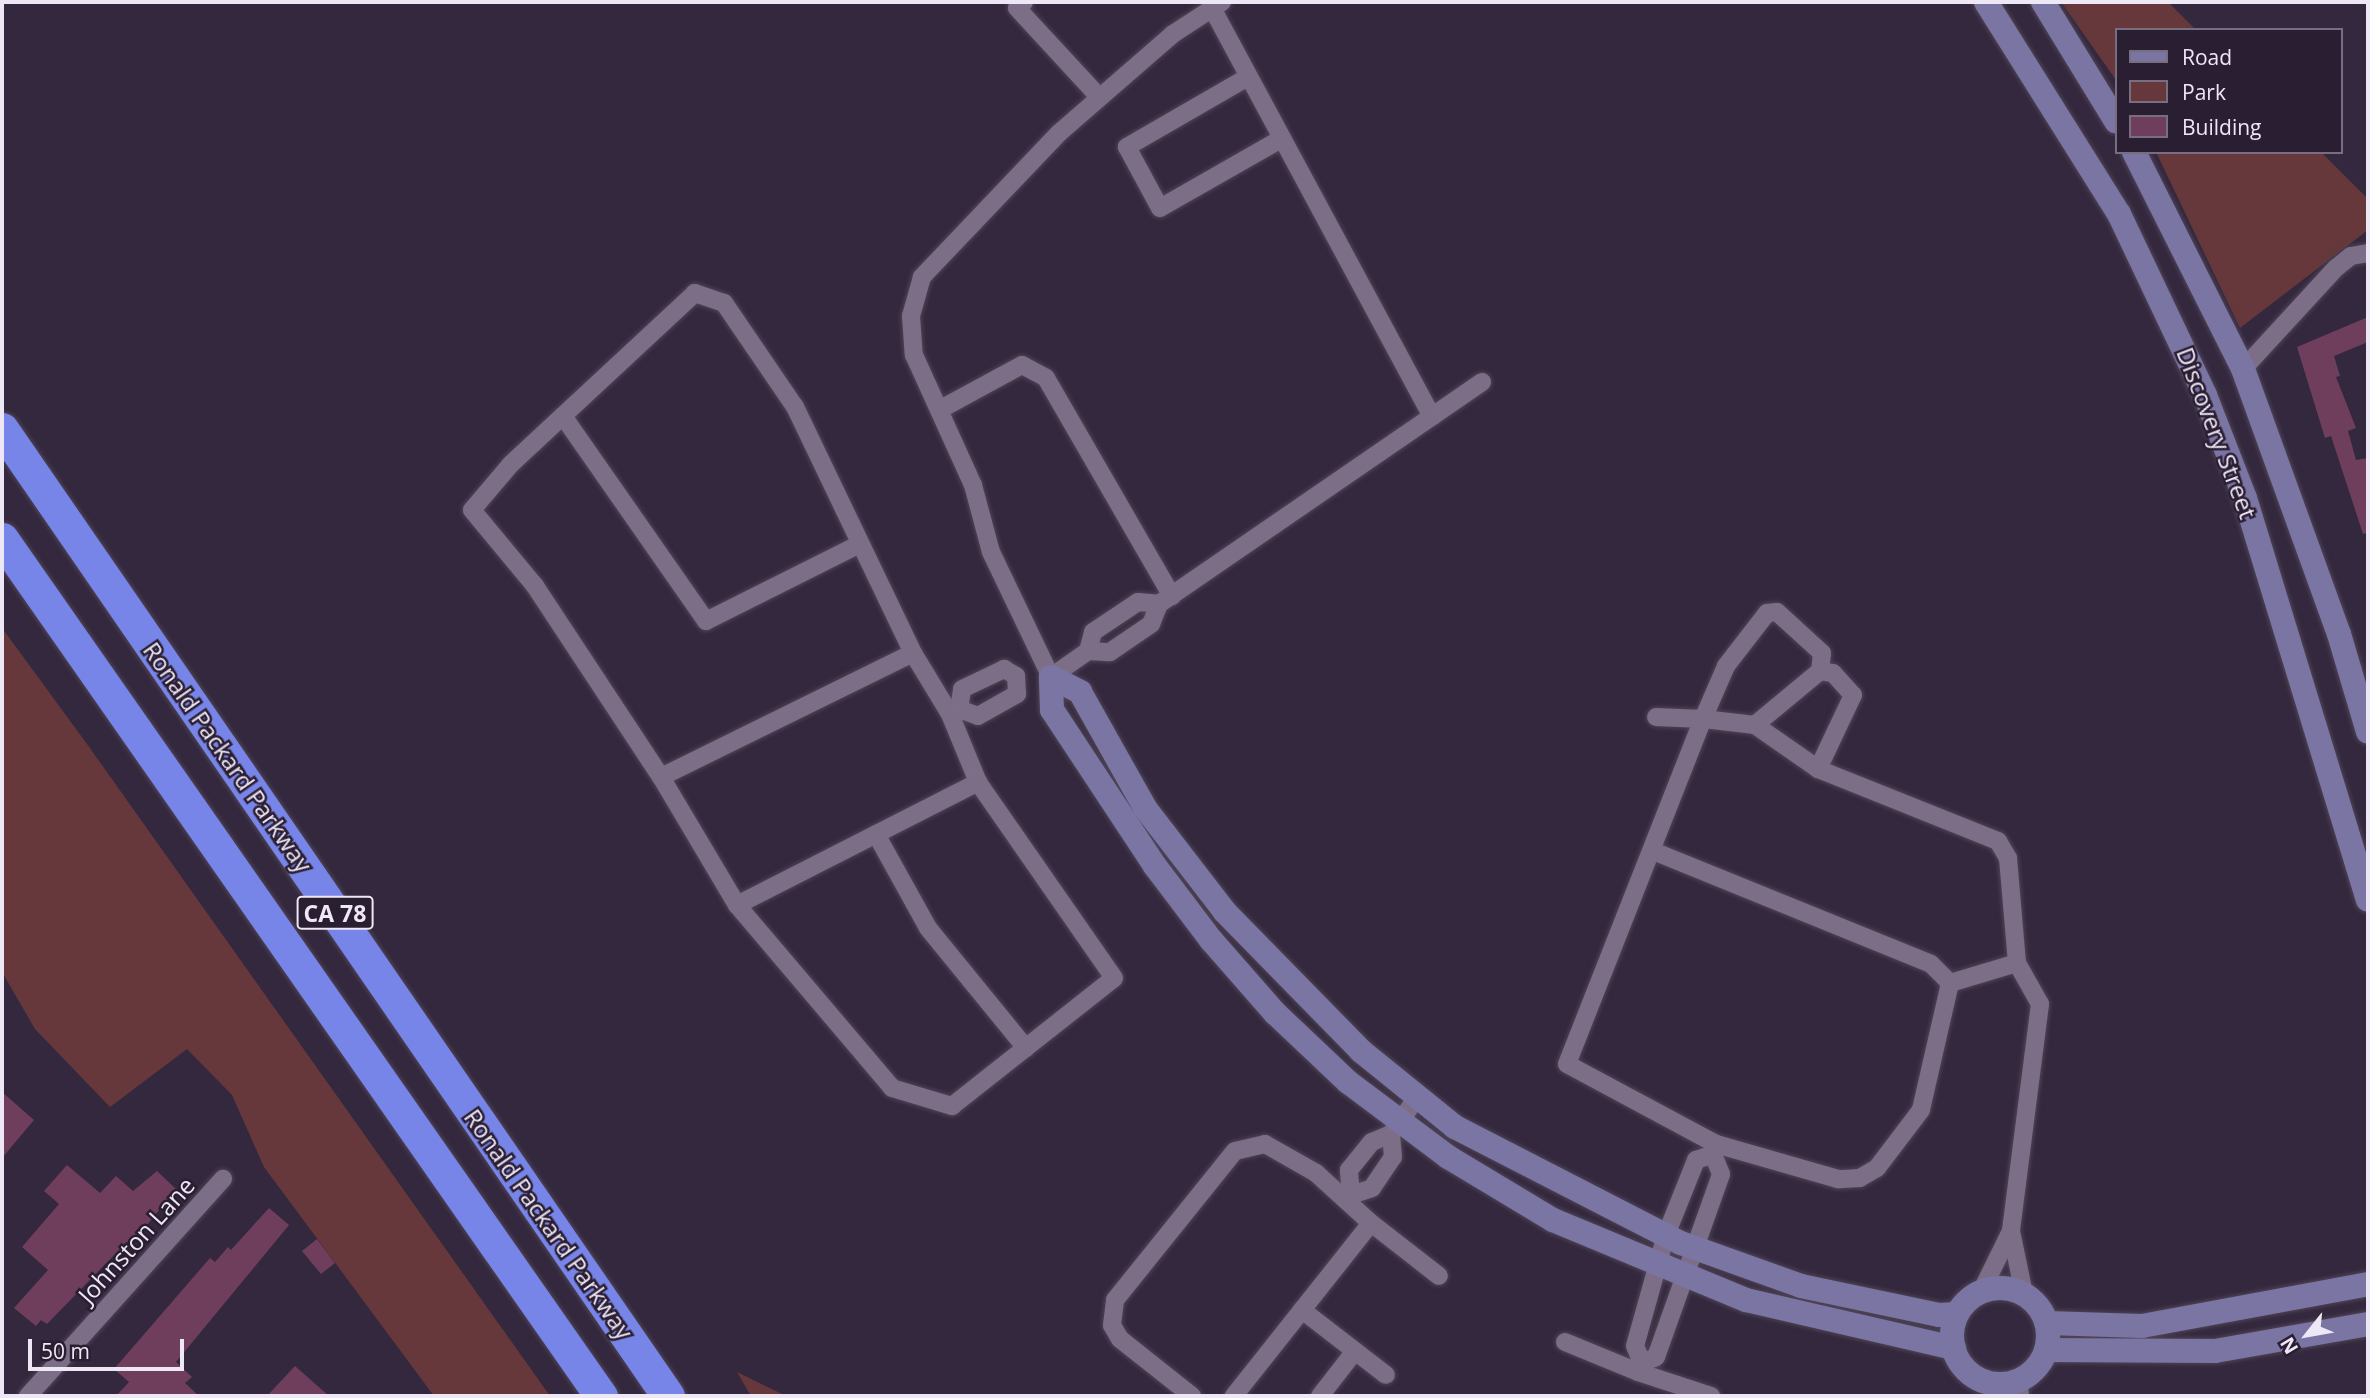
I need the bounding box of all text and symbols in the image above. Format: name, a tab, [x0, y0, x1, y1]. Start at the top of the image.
legend	[2114, 28, 2342, 154]
text: Road	[2182, 43, 2232, 71]
text: Park	[2182, 78, 2226, 106]
text: Building	[2182, 113, 2261, 141]
street label: Discovery Street	[2171, 343, 2263, 523]
street label: Ronald Packard Parkway	[138, 636, 318, 878]
road number: CA 78	[296, 893, 374, 932]
street label: Ronald Packard Parkway	[459, 1103, 639, 1345]
street label: Johnston Lane	[72, 1171, 200, 1309]
north arrow	[2272, 1300, 2342, 1370]
scale bar	[32, 1324, 187, 1368]
text: N	[2274, 1333, 2304, 1359]
text: 50 m	[41, 1337, 90, 1365]

